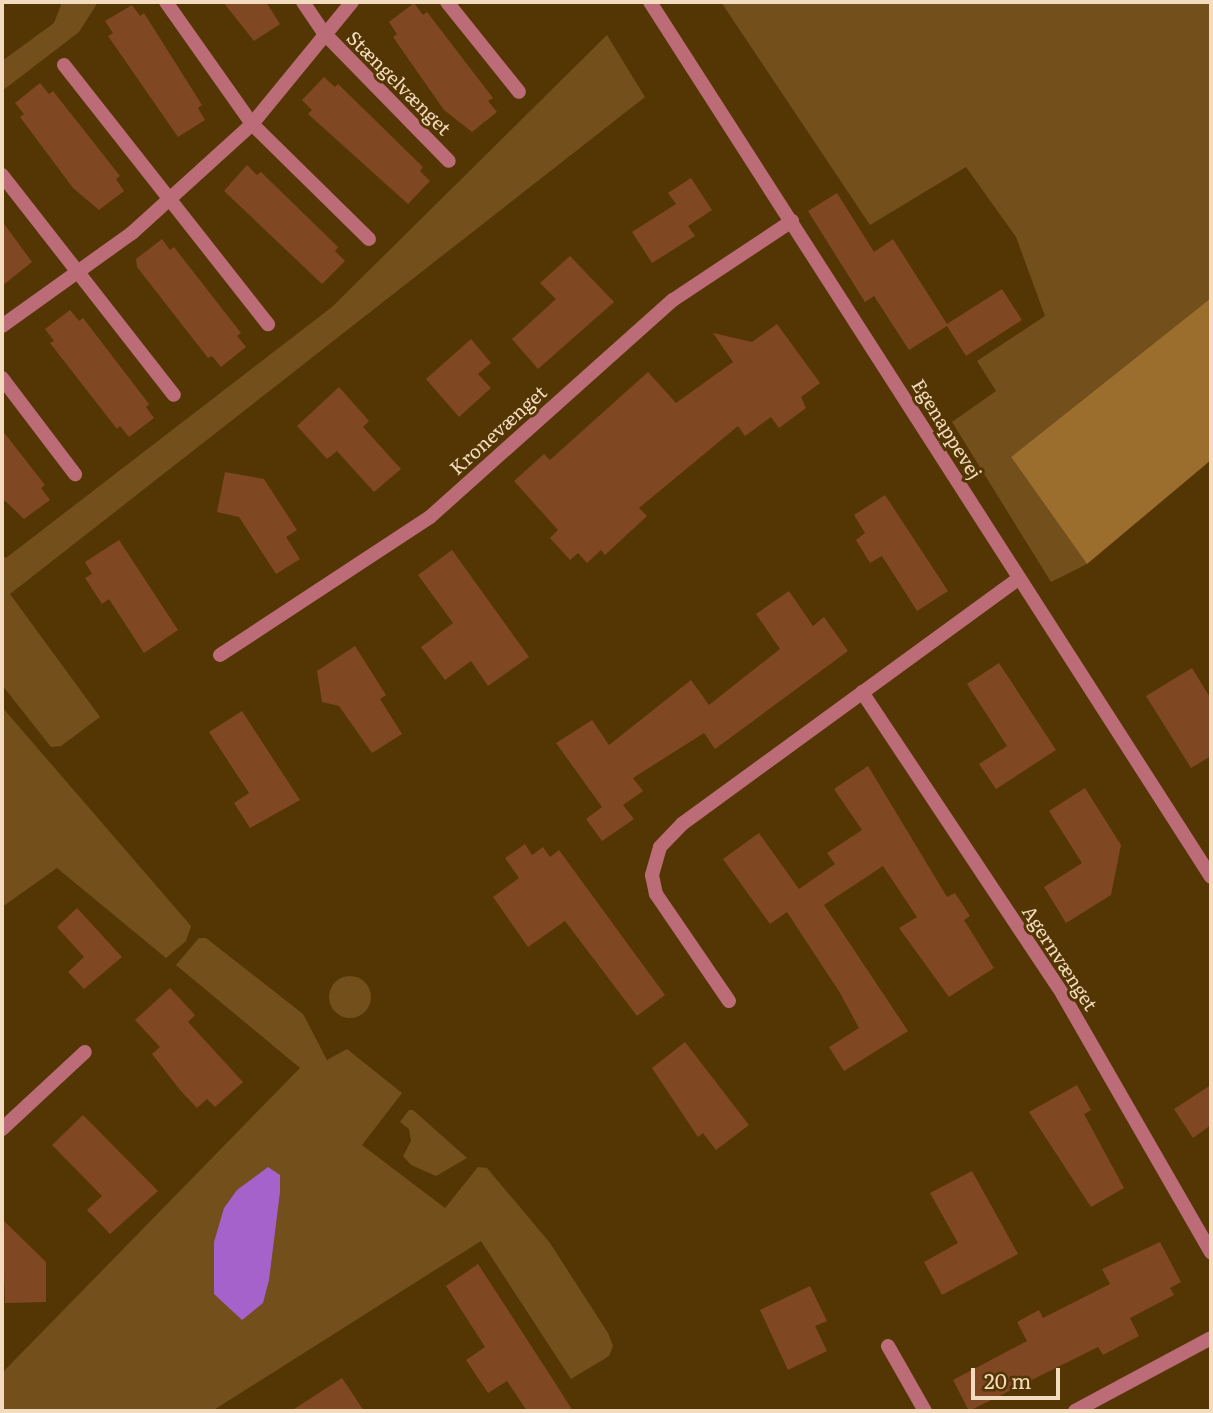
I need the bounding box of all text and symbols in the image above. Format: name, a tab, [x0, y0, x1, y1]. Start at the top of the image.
street label: Stængelvænget	[342, 26, 456, 140]
street label: Egenappevej	[907, 375, 987, 483]
street label: Kronevænget	[445, 381, 551, 479]
street label: Agernvænget	[1018, 901, 1102, 1015]
scale bar	[975, 1354, 1064, 1398]
text: 20 m	[984, 1364, 1031, 1395]

